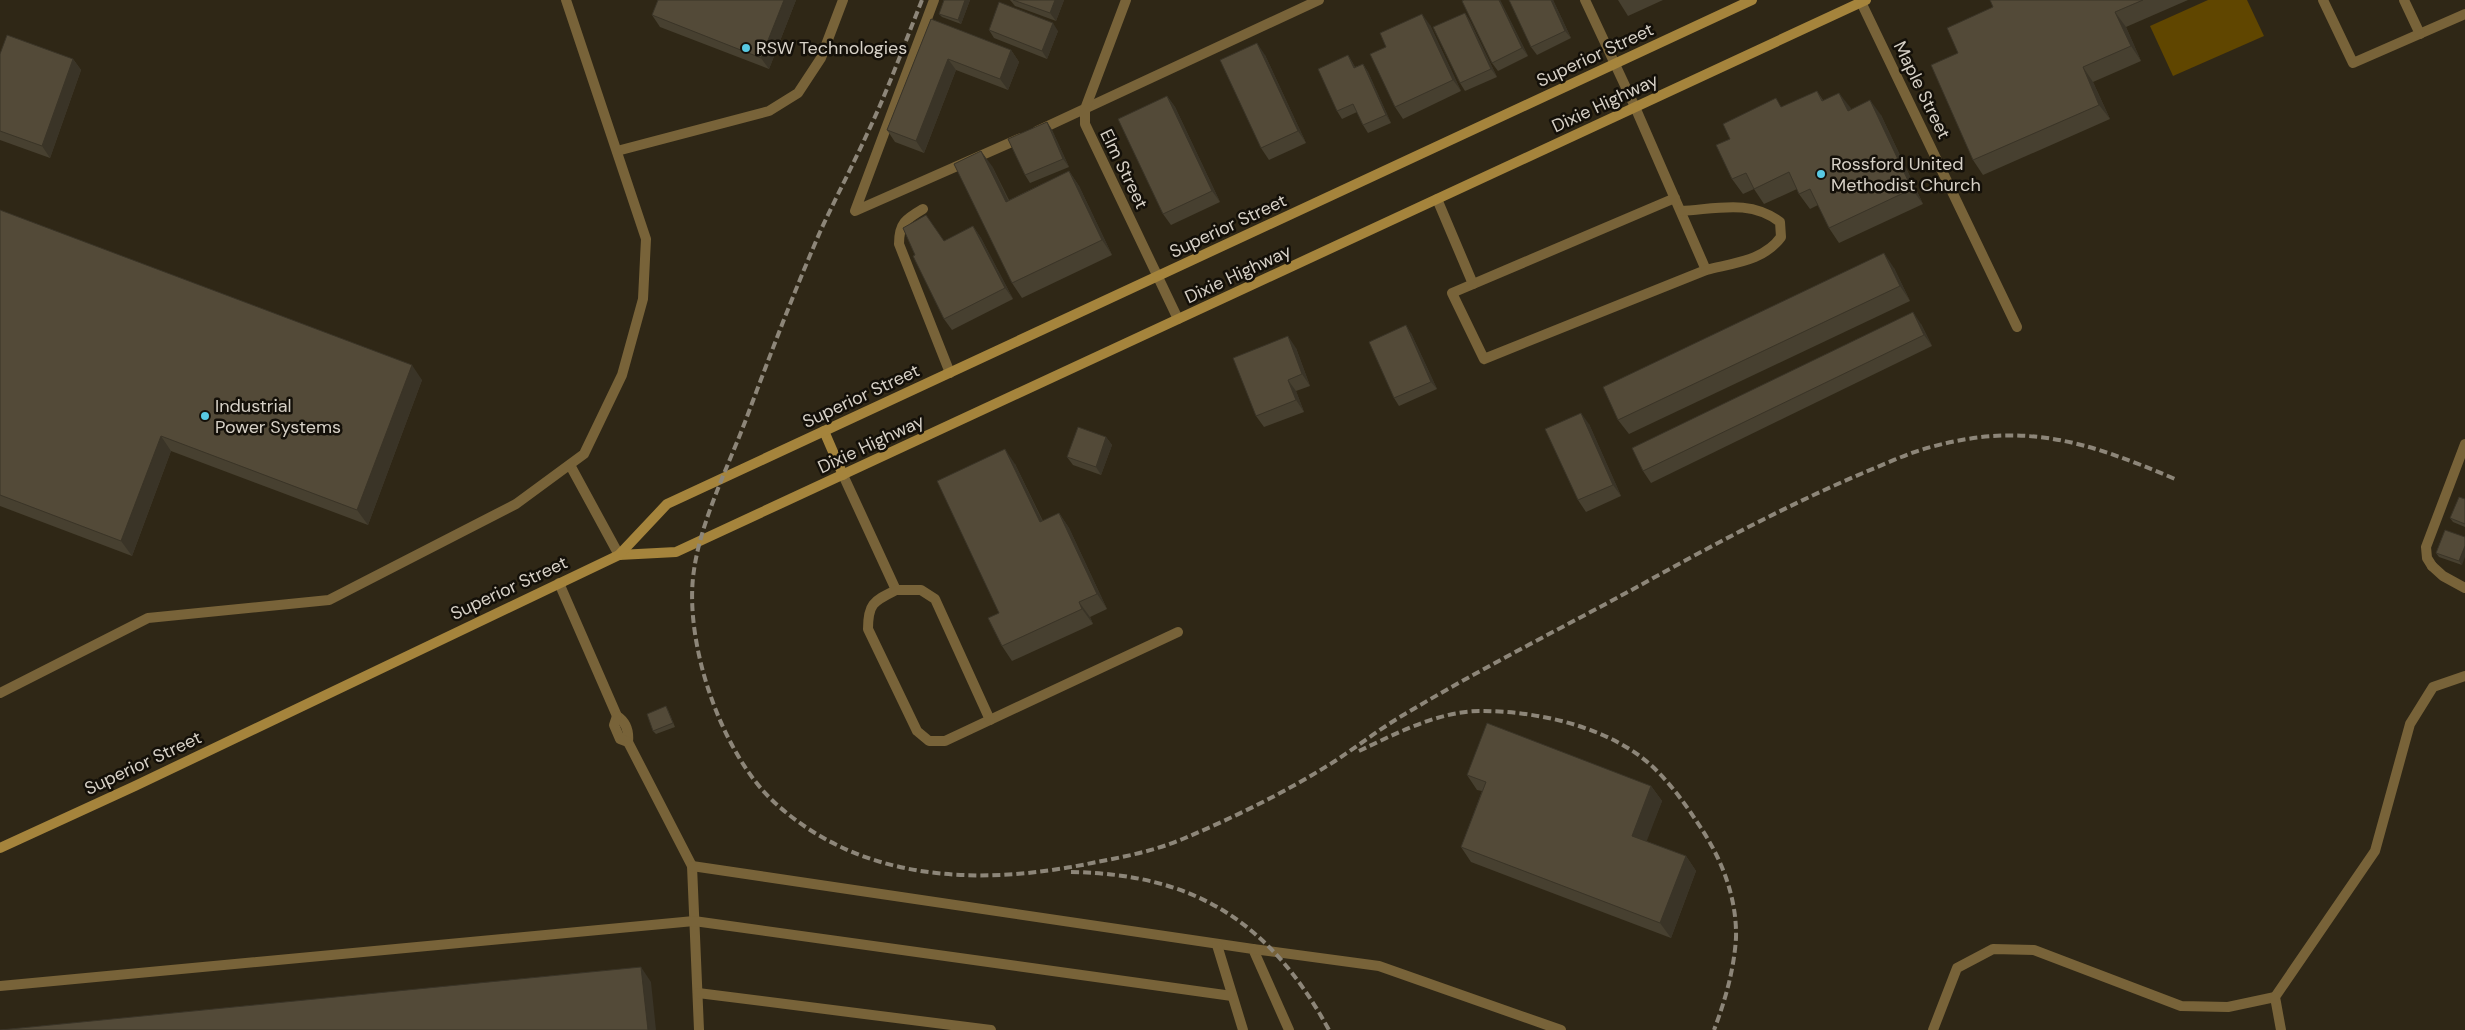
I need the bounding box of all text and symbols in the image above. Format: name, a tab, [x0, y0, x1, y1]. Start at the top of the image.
street label: Superior Street	[1533, 17, 1657, 93]
place label: RSW Technologies	[756, 36, 907, 60]
street label: Maple Street	[1888, 37, 1956, 143]
marker: RSW Technologies	[740, 42, 752, 54]
street label: Dixie Highway	[1548, 68, 1662, 138]
street label: Elm Street	[1094, 125, 1154, 213]
place label: Rossford United Methodist Church	[1831, 152, 1981, 197]
marker: Rossford United Methodist Church	[1815, 168, 1827, 180]
street label: Superior Street	[1166, 188, 1290, 264]
street label: Dixie Highway	[1181, 239, 1295, 309]
street label: Superior Street	[799, 358, 923, 434]
place label: Industrial Power Systems	[215, 394, 341, 439]
street label: Dixie Highway	[814, 409, 928, 479]
marker: Industrial Power Systems	[199, 410, 211, 422]
street label: Superior Street	[447, 550, 571, 626]
street label: Superior Street	[81, 725, 205, 801]

